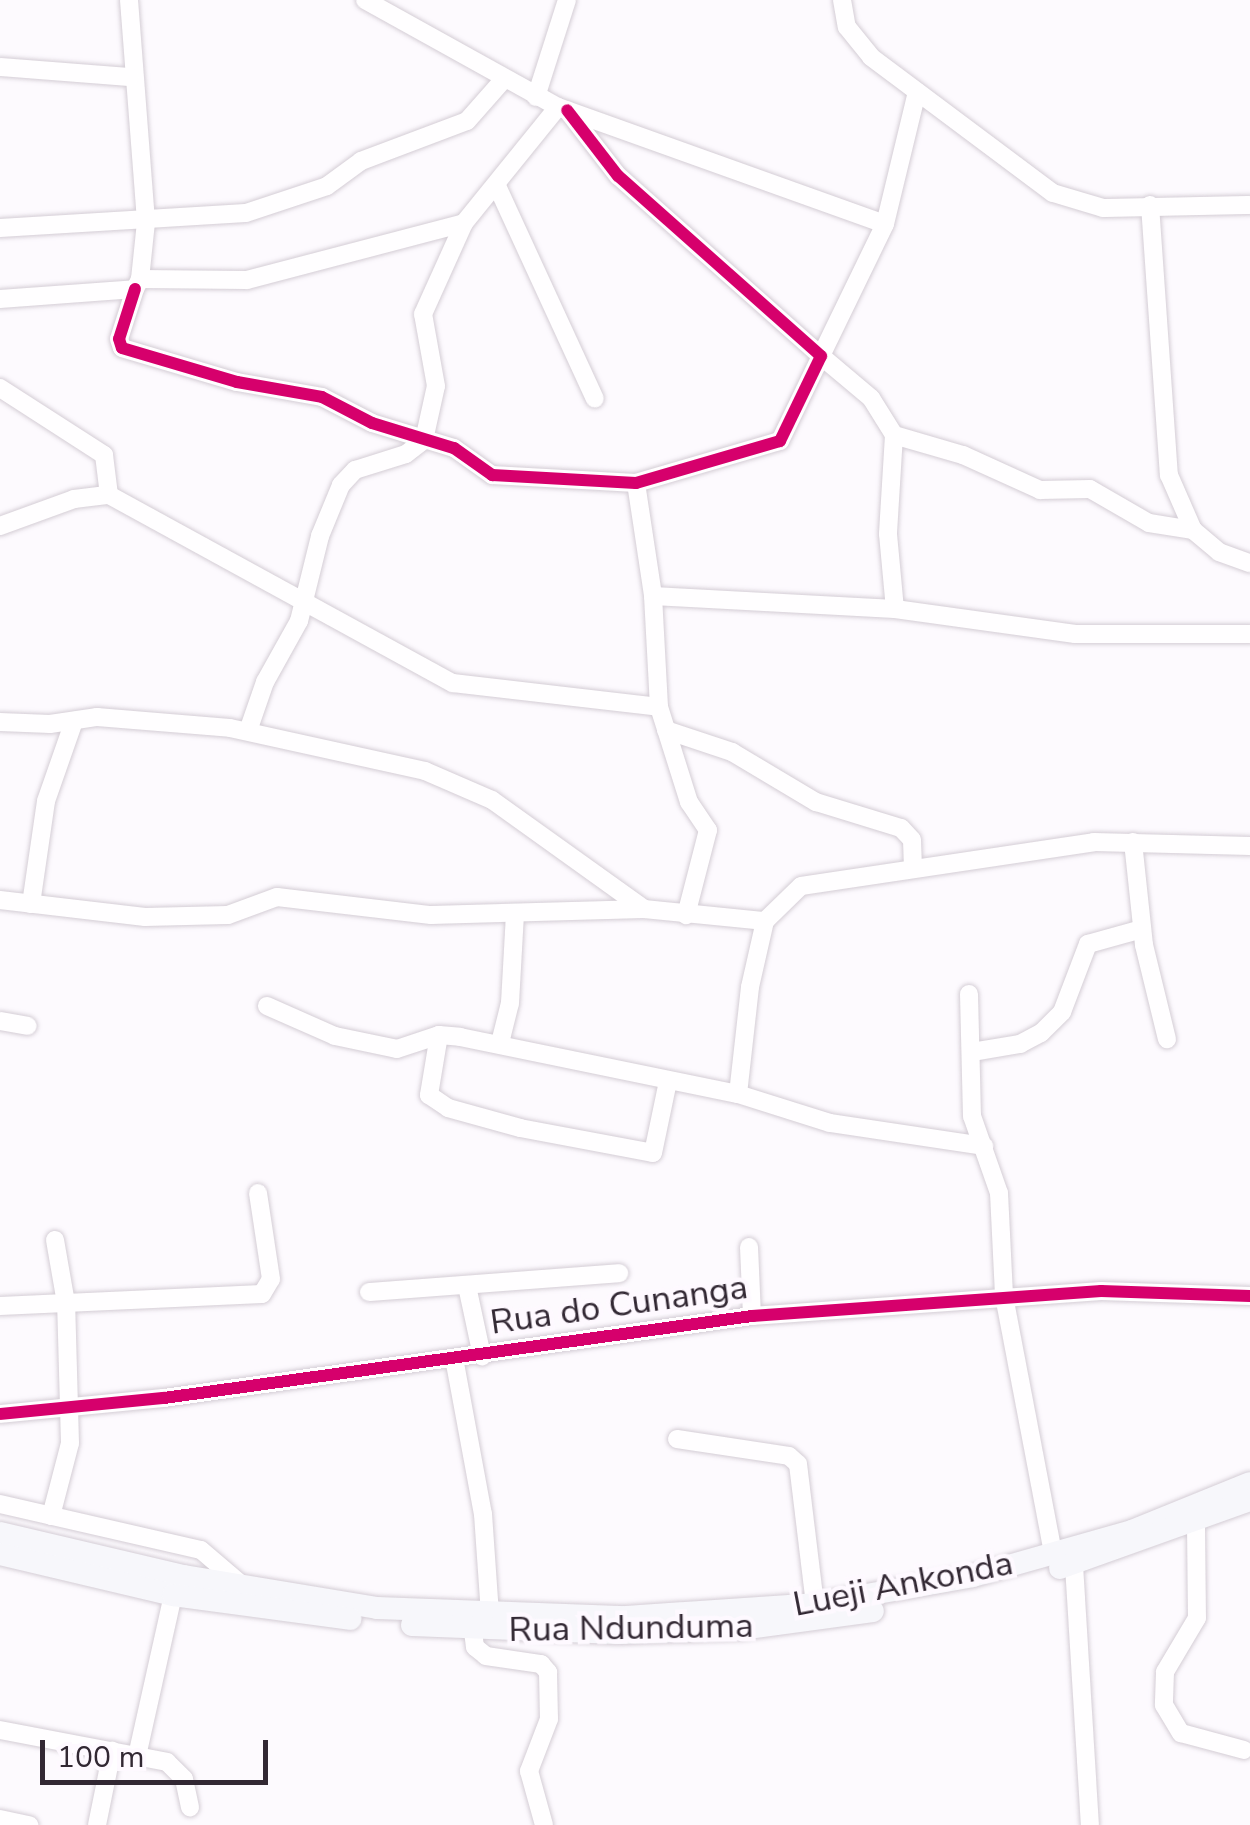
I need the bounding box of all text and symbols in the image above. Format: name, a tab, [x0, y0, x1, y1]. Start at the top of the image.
street label: Rua do Cunanga	[488, 1266, 750, 1344]
street label: Lueji Ankonda	[790, 1542, 1016, 1626]
street label: Rua Ndunduma	[508, 1605, 754, 1651]
scale bar	[45, 1720, 272, 1782]
text: 100 m	[57, 1737, 144, 1778]

